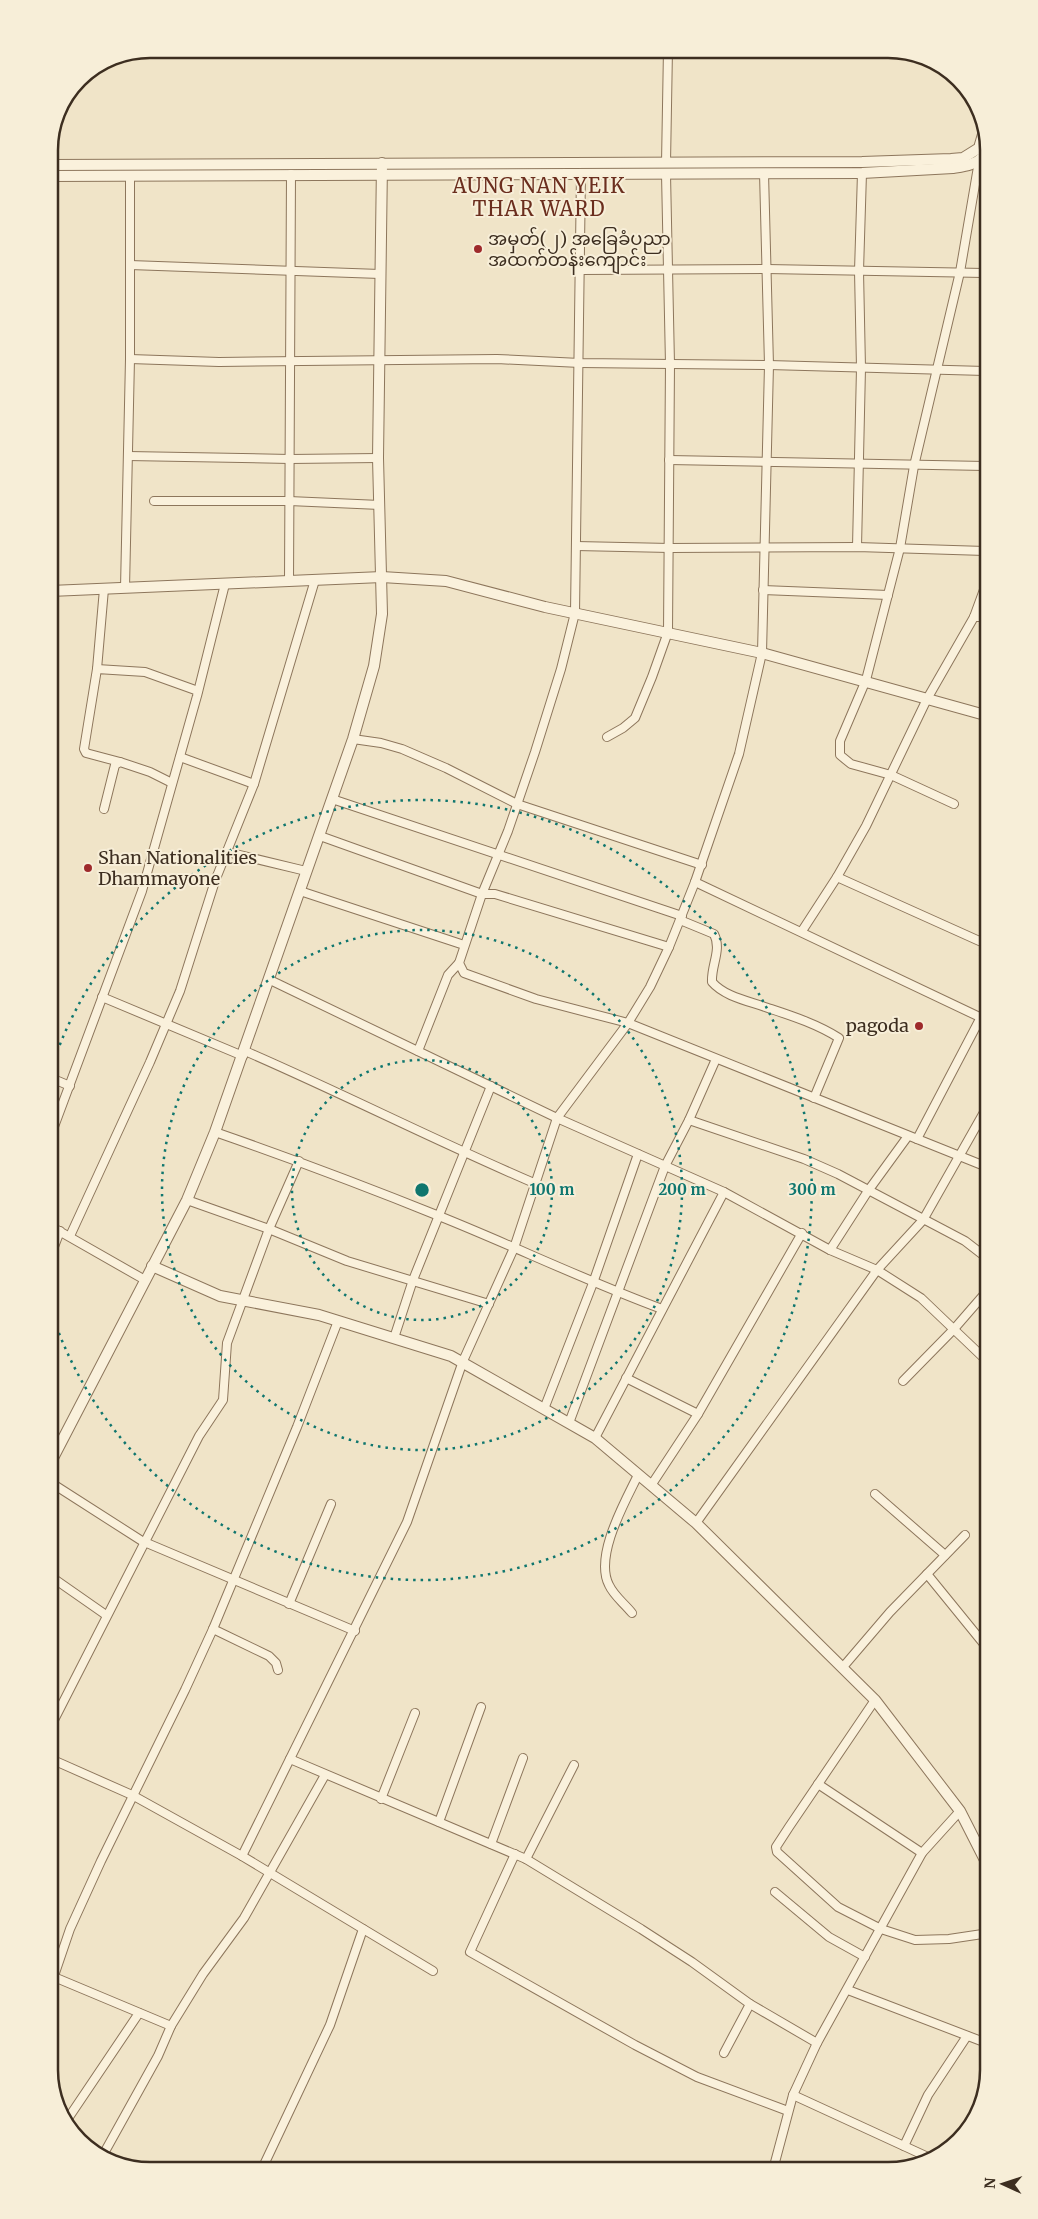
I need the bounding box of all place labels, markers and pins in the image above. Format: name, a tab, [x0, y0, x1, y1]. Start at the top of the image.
place label: အမှတ်(၂) အခြေခံပညာ အထက်တန်းကျောင်း	[488, 226, 671, 275]
marker: အမှတ်(၂) အခြေခံပညာ အထက်တန်းကျောင်း	[472, 243, 484, 255]
place label: Shan Nationalities Dhammayone	[98, 846, 257, 890]
marker: Shan Nationalities Dhammayone	[82, 862, 94, 874]
place label: pagoda	[846, 1014, 909, 1037]
marker: pagoda	[913, 1020, 925, 1032]
centre of rings	[413, 1181, 431, 1199]

